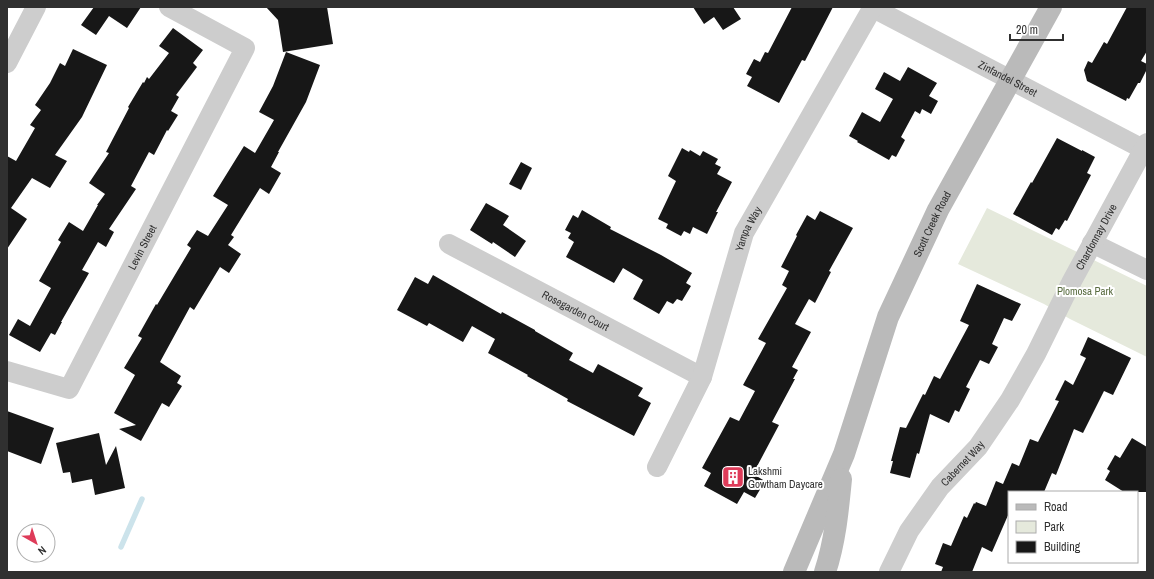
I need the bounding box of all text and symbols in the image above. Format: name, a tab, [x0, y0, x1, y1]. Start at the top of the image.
scale bar	[1010, 16, 1063, 42]
text: 20 m	[1016, 22, 1038, 38]
street label: Zinfandel Street	[976, 57, 1040, 100]
street label: Scott Creek Road	[910, 189, 954, 259]
street label: Chardonnay Drive	[1072, 201, 1120, 272]
street label: Yampa Way	[732, 204, 765, 253]
street label: Levin Street	[125, 222, 160, 272]
park label: Plomosa Park	[1057, 284, 1114, 298]
street label: Rosegarden Court	[540, 287, 612, 334]
street label: Cabernet Way	[938, 438, 987, 489]
building icon: Lakshmi Gowtham Daycare	[720, 464, 746, 490]
place label: Lakshmi Gowtham Daycare	[748, 464, 823, 491]
legend	[1008, 491, 1138, 563]
text: Road	[1044, 499, 1068, 515]
text: Park	[1044, 519, 1064, 535]
north arrow	[16, 523, 56, 563]
text: Building	[1044, 539, 1081, 555]
text: N	[35, 543, 49, 558]

